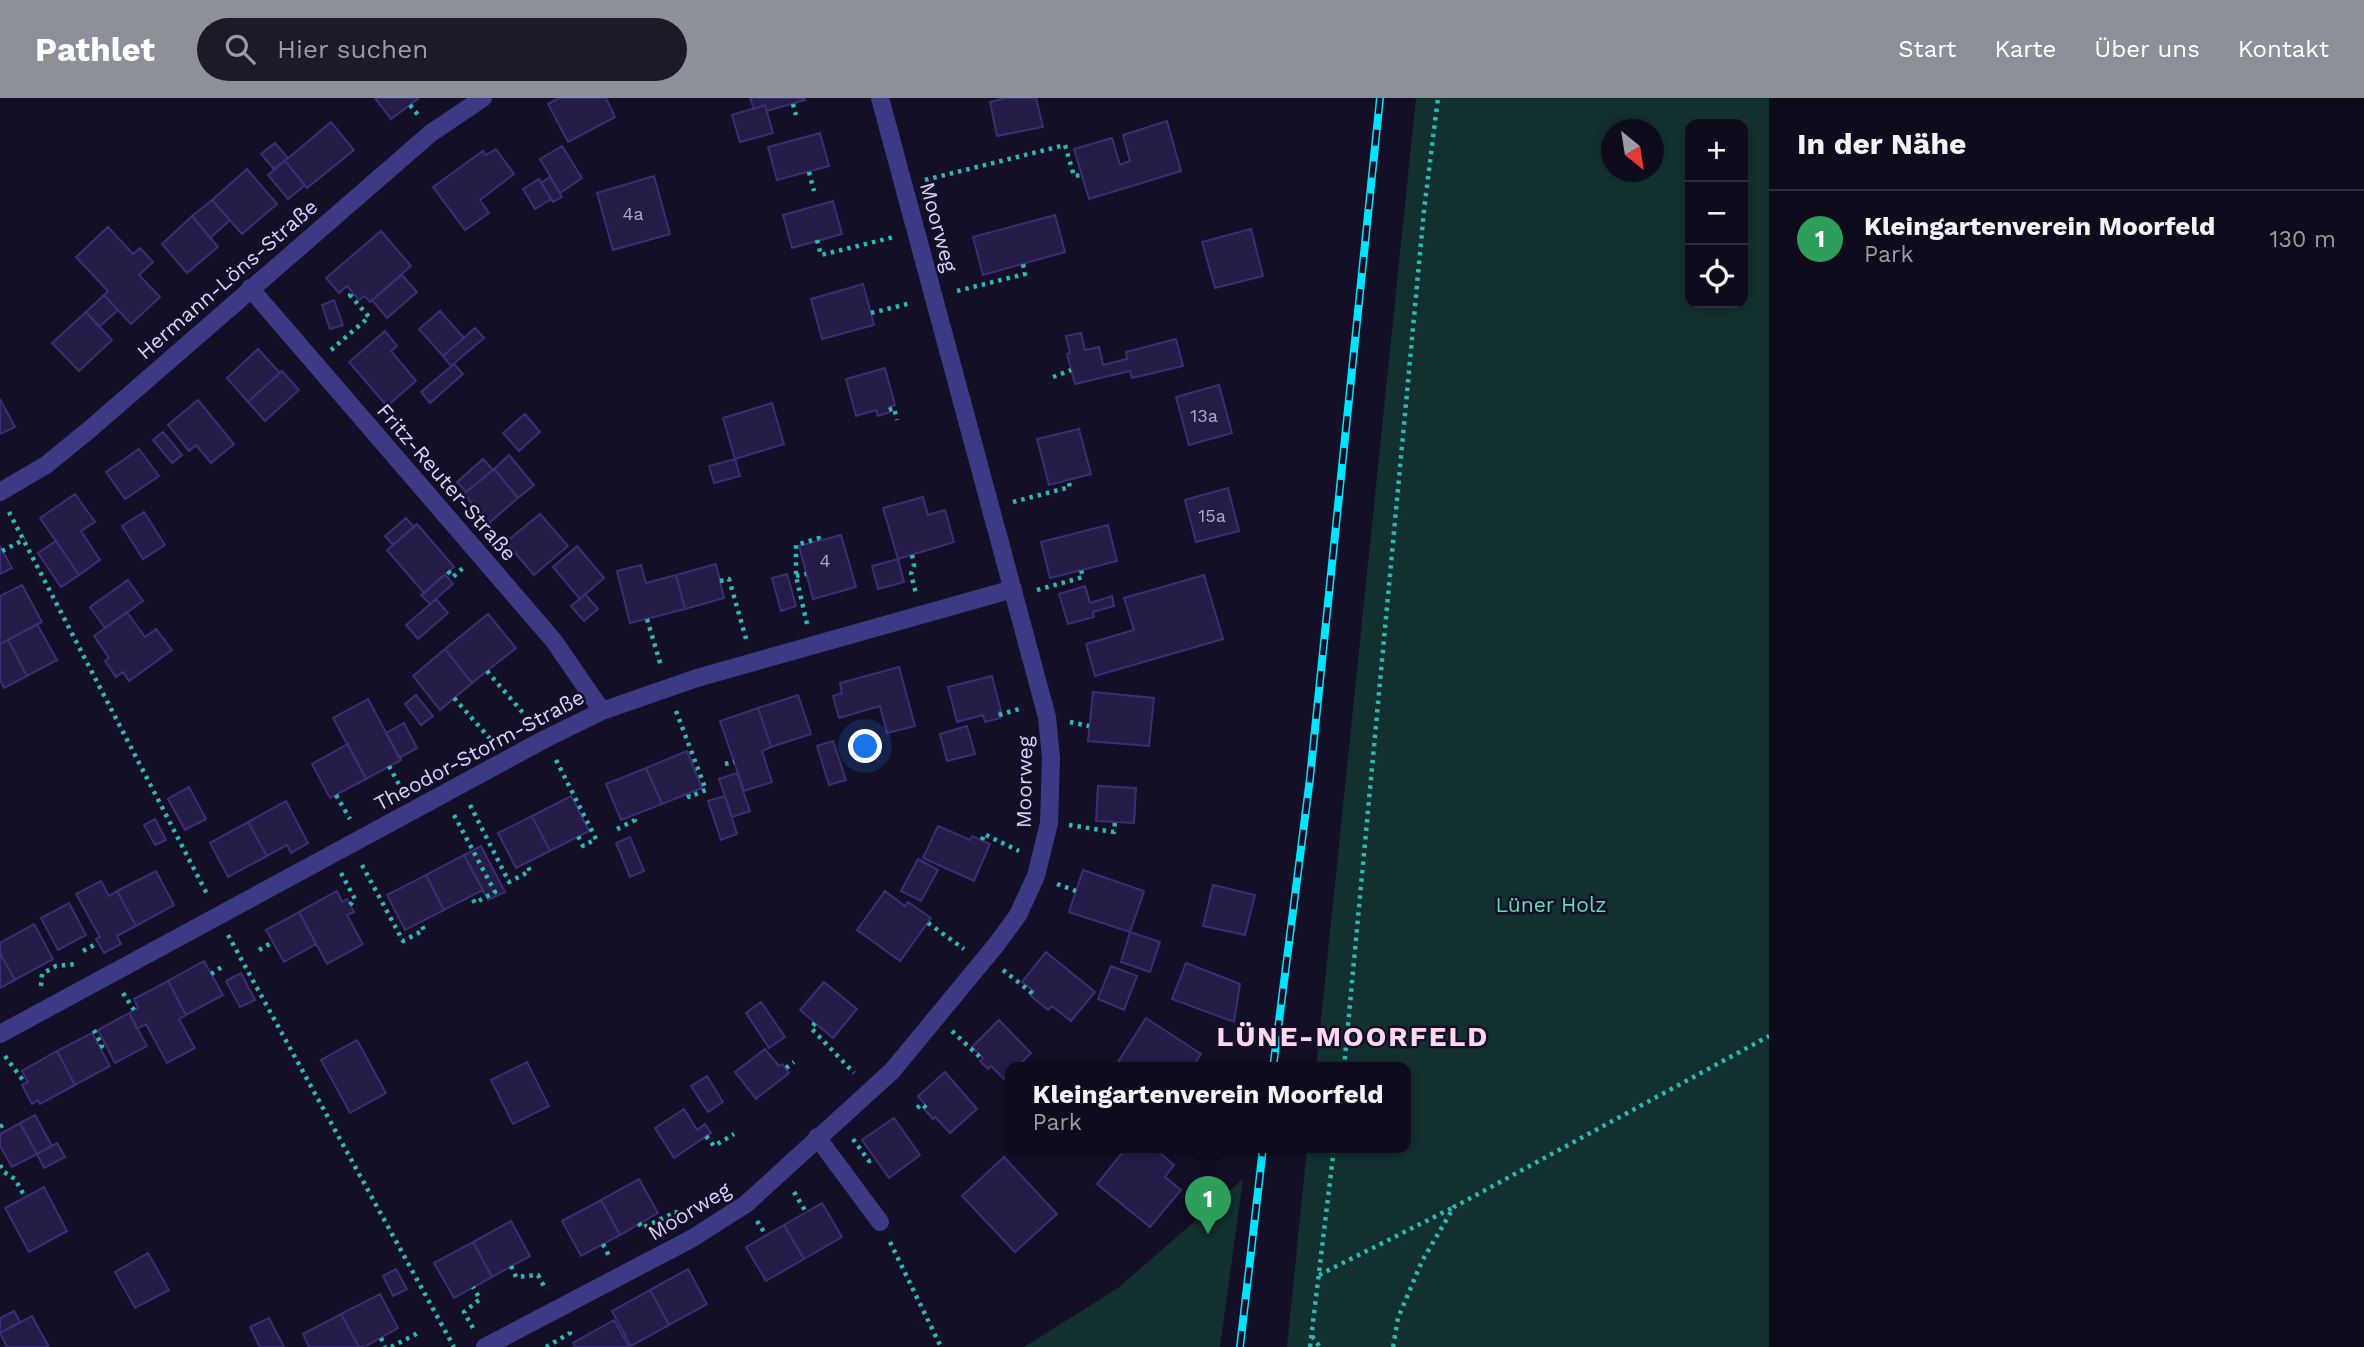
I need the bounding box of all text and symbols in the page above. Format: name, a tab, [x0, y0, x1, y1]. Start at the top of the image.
search box	[197, 18, 687, 81]
text: Pathlet	[35, 30, 155, 69]
icon: search	[221, 30, 259, 68]
text: Hier suchen	[277, 34, 428, 64]
text: Start	[1898, 35, 1956, 63]
text: Karte	[1994, 35, 2056, 63]
text: Über uns	[2094, 35, 2200, 63]
text: Kontakt	[2238, 35, 2329, 63]
north arrow	[1601, 119, 1664, 182]
map controls	[1685, 119, 1748, 308]
button: +	[1685, 119, 1748, 182]
text: In der Nähe	[1797, 126, 1966, 161]
street label: Moorweg	[915, 179, 963, 275]
button: −	[1685, 182, 1748, 245]
street label: Hermann-Löns-Straße	[132, 194, 322, 364]
house number: 4a	[622, 203, 644, 224]
text: Kleingartenverein Moorfeld	[1864, 211, 2215, 241]
text: 1	[1815, 226, 1825, 253]
text: 130 m	[2270, 226, 2336, 253]
text: Park	[1864, 241, 1913, 268]
button: locate	[1685, 245, 1748, 308]
street label: Fritz-Reuter-Straße	[372, 398, 522, 566]
house number: 13a	[1190, 405, 1218, 426]
house number: 15a	[1198, 505, 1226, 526]
house number: 4	[820, 550, 831, 571]
street label: Theodor-Storm-Straße	[370, 684, 588, 816]
your location	[848, 729, 882, 763]
street label: Moorweg	[1011, 735, 1037, 828]
park label: Lüner Holz	[1495, 892, 1607, 917]
district label: LÜNE-MOORFELD	[1217, 1020, 1489, 1053]
popup	[1005, 1062, 1411, 1153]
text: Kleingartenverein Moorfeld	[1032, 1079, 1384, 1109]
text: Park	[1032, 1109, 1082, 1136]
street label: Moorweg	[643, 1176, 736, 1245]
pin: 1	[1185, 1176, 1231, 1234]

